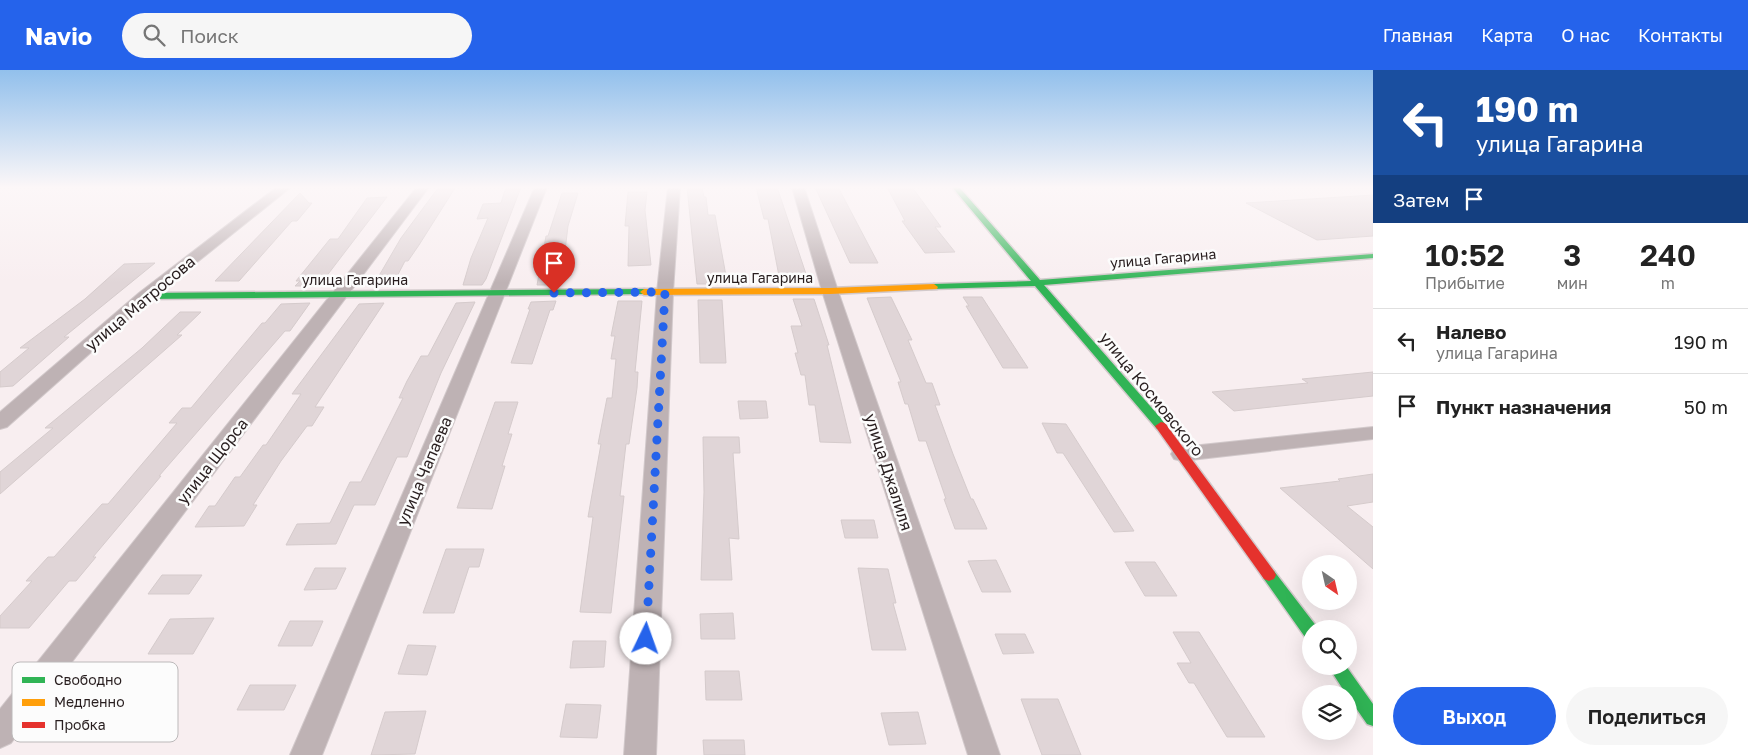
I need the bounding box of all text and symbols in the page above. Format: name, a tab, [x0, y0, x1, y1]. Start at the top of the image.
search box	[122, 13, 472, 58]
text: Navio	[25, 21, 92, 50]
icon: search	[140, 21, 168, 49]
text: Поиск	[180, 24, 239, 47]
text: Главная	[1383, 24, 1453, 46]
text: Карта	[1481, 24, 1533, 46]
text: О нас	[1561, 24, 1610, 46]
text: Контакты	[1638, 24, 1723, 46]
text: 190 m	[1476, 88, 1578, 130]
icon: left	[1393, 90, 1458, 155]
text: улица Гагарина	[1476, 130, 1643, 157]
icon: arrive	[1460, 185, 1488, 213]
text: Затем	[1393, 188, 1450, 211]
text: 10:52	[1425, 237, 1505, 273]
text: 3	[1563, 237, 1581, 273]
text: 240	[1640, 237, 1696, 273]
pin	[533, 242, 575, 293]
street label: улица Гагарина	[1109, 245, 1217, 271]
icon: arrive	[540, 249, 568, 277]
street label: улица Матросова	[81, 251, 199, 355]
street label: улица Гагарина	[707, 269, 813, 286]
street label: улица Гагарина	[302, 271, 408, 288]
text: Прибытие	[1425, 273, 1505, 293]
text: мин	[1557, 273, 1588, 293]
text: m	[1661, 273, 1675, 293]
text: Налево	[1436, 320, 1506, 343]
icon: left	[1393, 327, 1421, 355]
street label: улица Космовского	[1096, 328, 1208, 460]
text: 190 m	[1674, 330, 1728, 353]
text: улица Гагарина	[1436, 343, 1558, 363]
icon: arrive	[1393, 392, 1421, 420]
text: Пункт назначения	[1436, 395, 1611, 418]
text: 50 m	[1684, 395, 1728, 418]
street label: улица Джалиля	[861, 411, 917, 533]
street label: улица Чапаева	[392, 413, 456, 529]
street label: улица Щорса	[172, 414, 252, 508]
north arrow	[1302, 555, 1358, 610]
map controls	[1302, 555, 1357, 740]
position arrow	[619, 612, 671, 664]
button: search	[1302, 620, 1357, 675]
legend	[12, 662, 178, 742]
text: Свободно	[54, 671, 122, 688]
button: layers	[1302, 685, 1357, 740]
button: Выход	[1393, 687, 1556, 745]
button: Поделиться	[1566, 687, 1728, 745]
text: Медленно	[54, 693, 125, 710]
text: Пробка	[54, 716, 106, 733]

